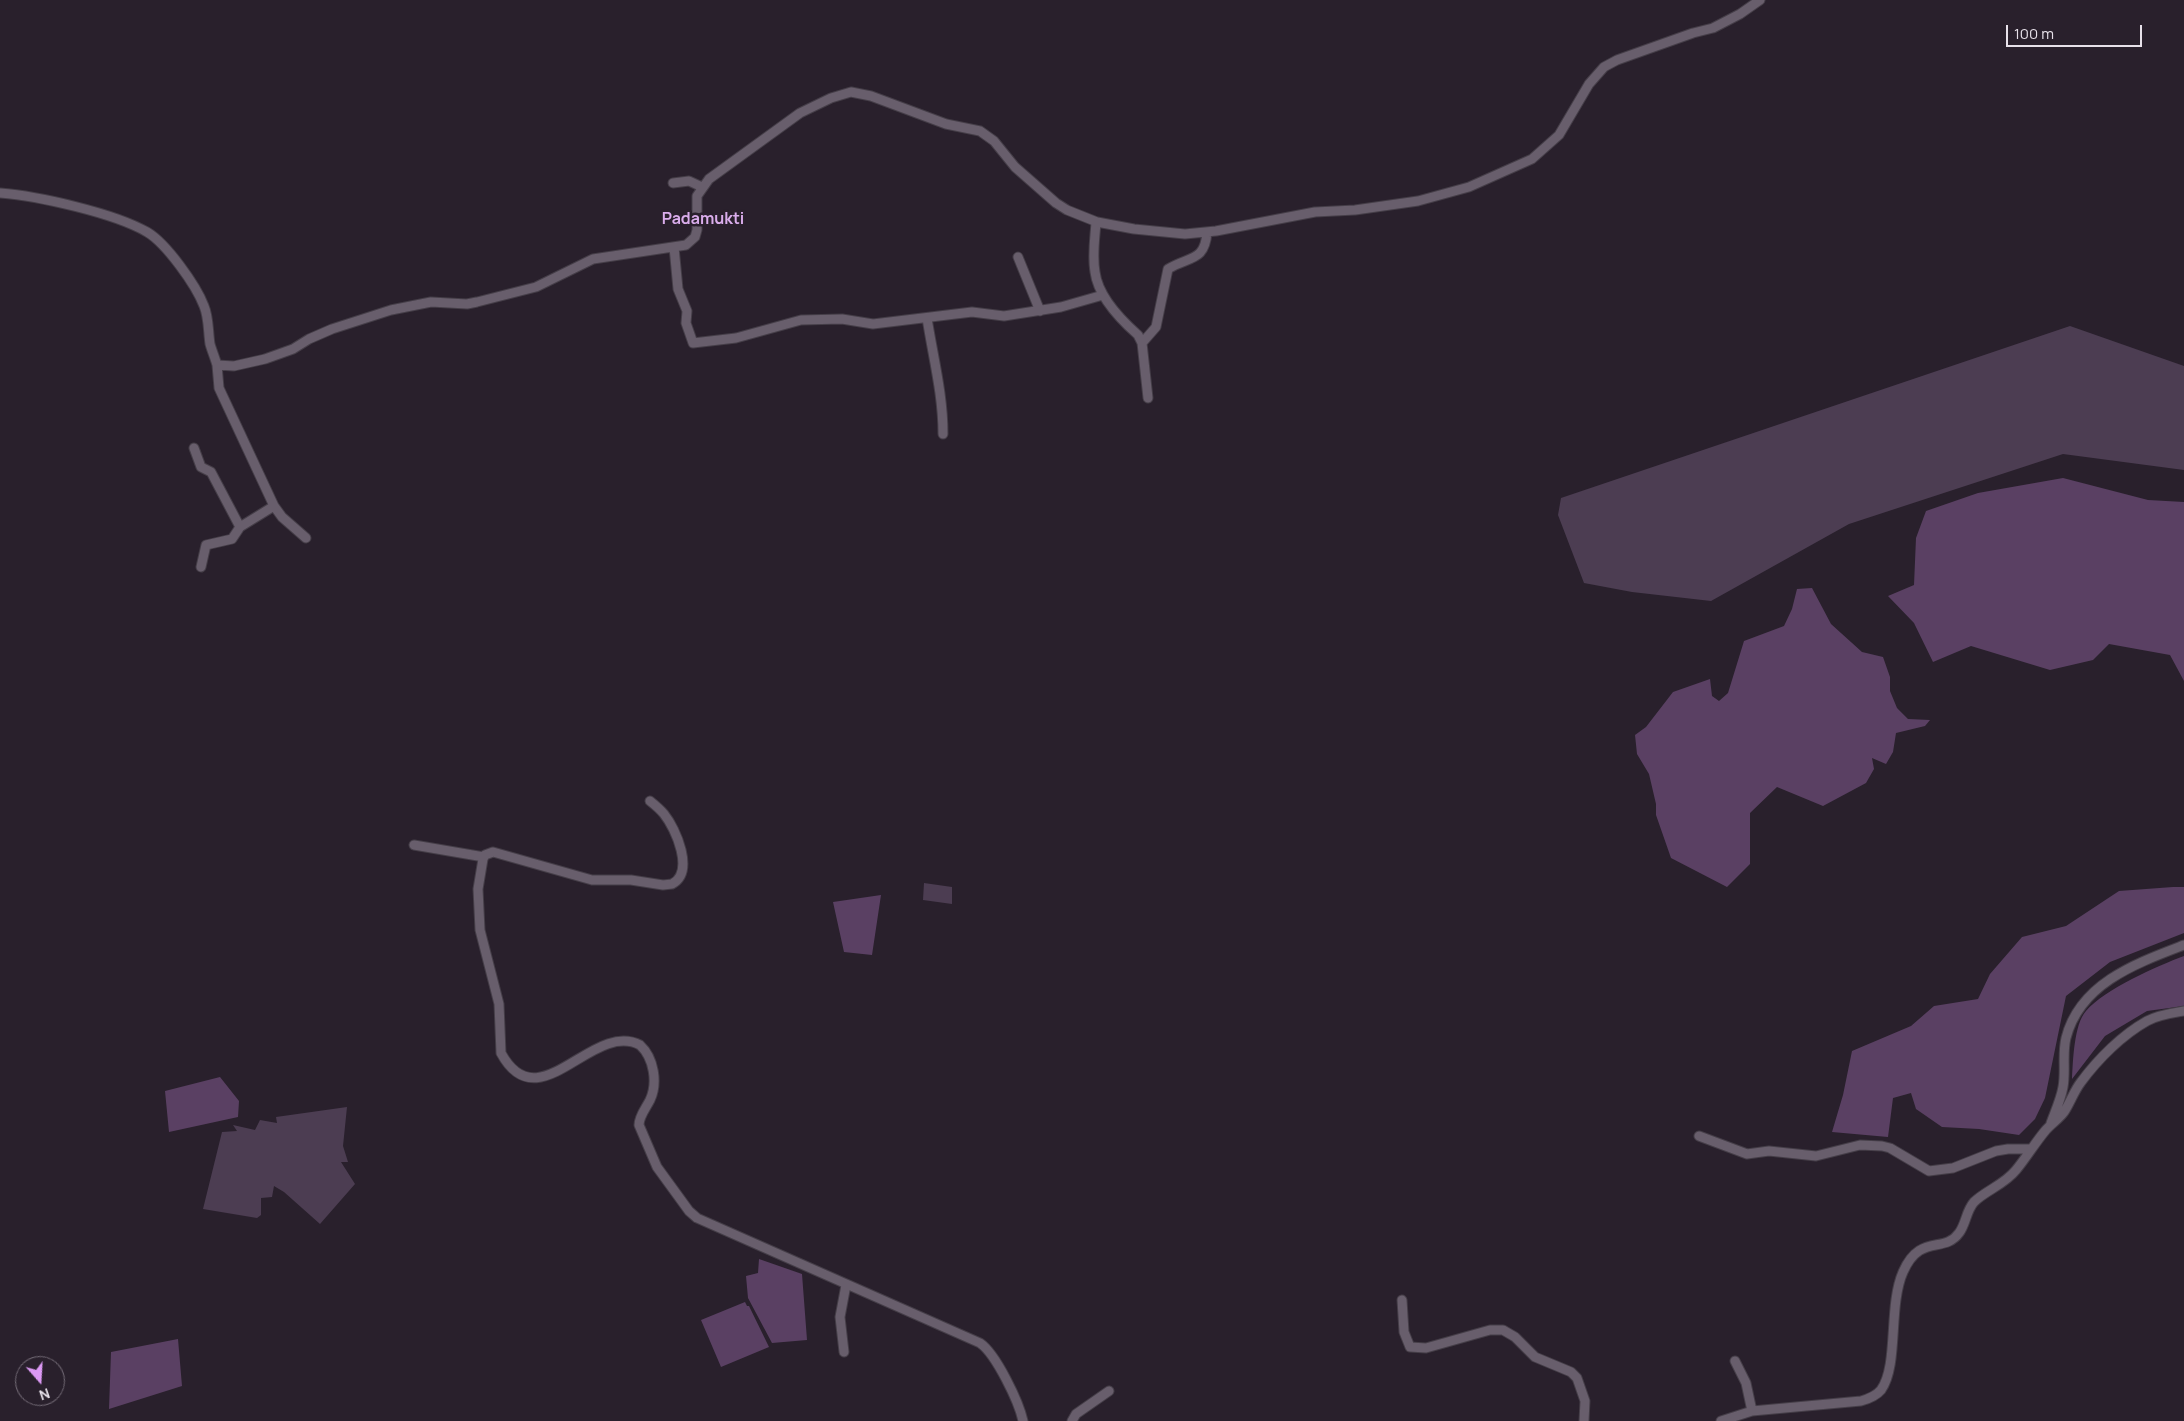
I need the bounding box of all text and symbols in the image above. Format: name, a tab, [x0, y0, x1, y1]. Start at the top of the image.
scale bar	[2009, 15, 2145, 47]
text: 100 m	[2014, 23, 2054, 44]
district label: Padamukti	[662, 210, 744, 230]
north arrow	[15, 1356, 65, 1406]
text: N	[37, 1384, 53, 1405]

